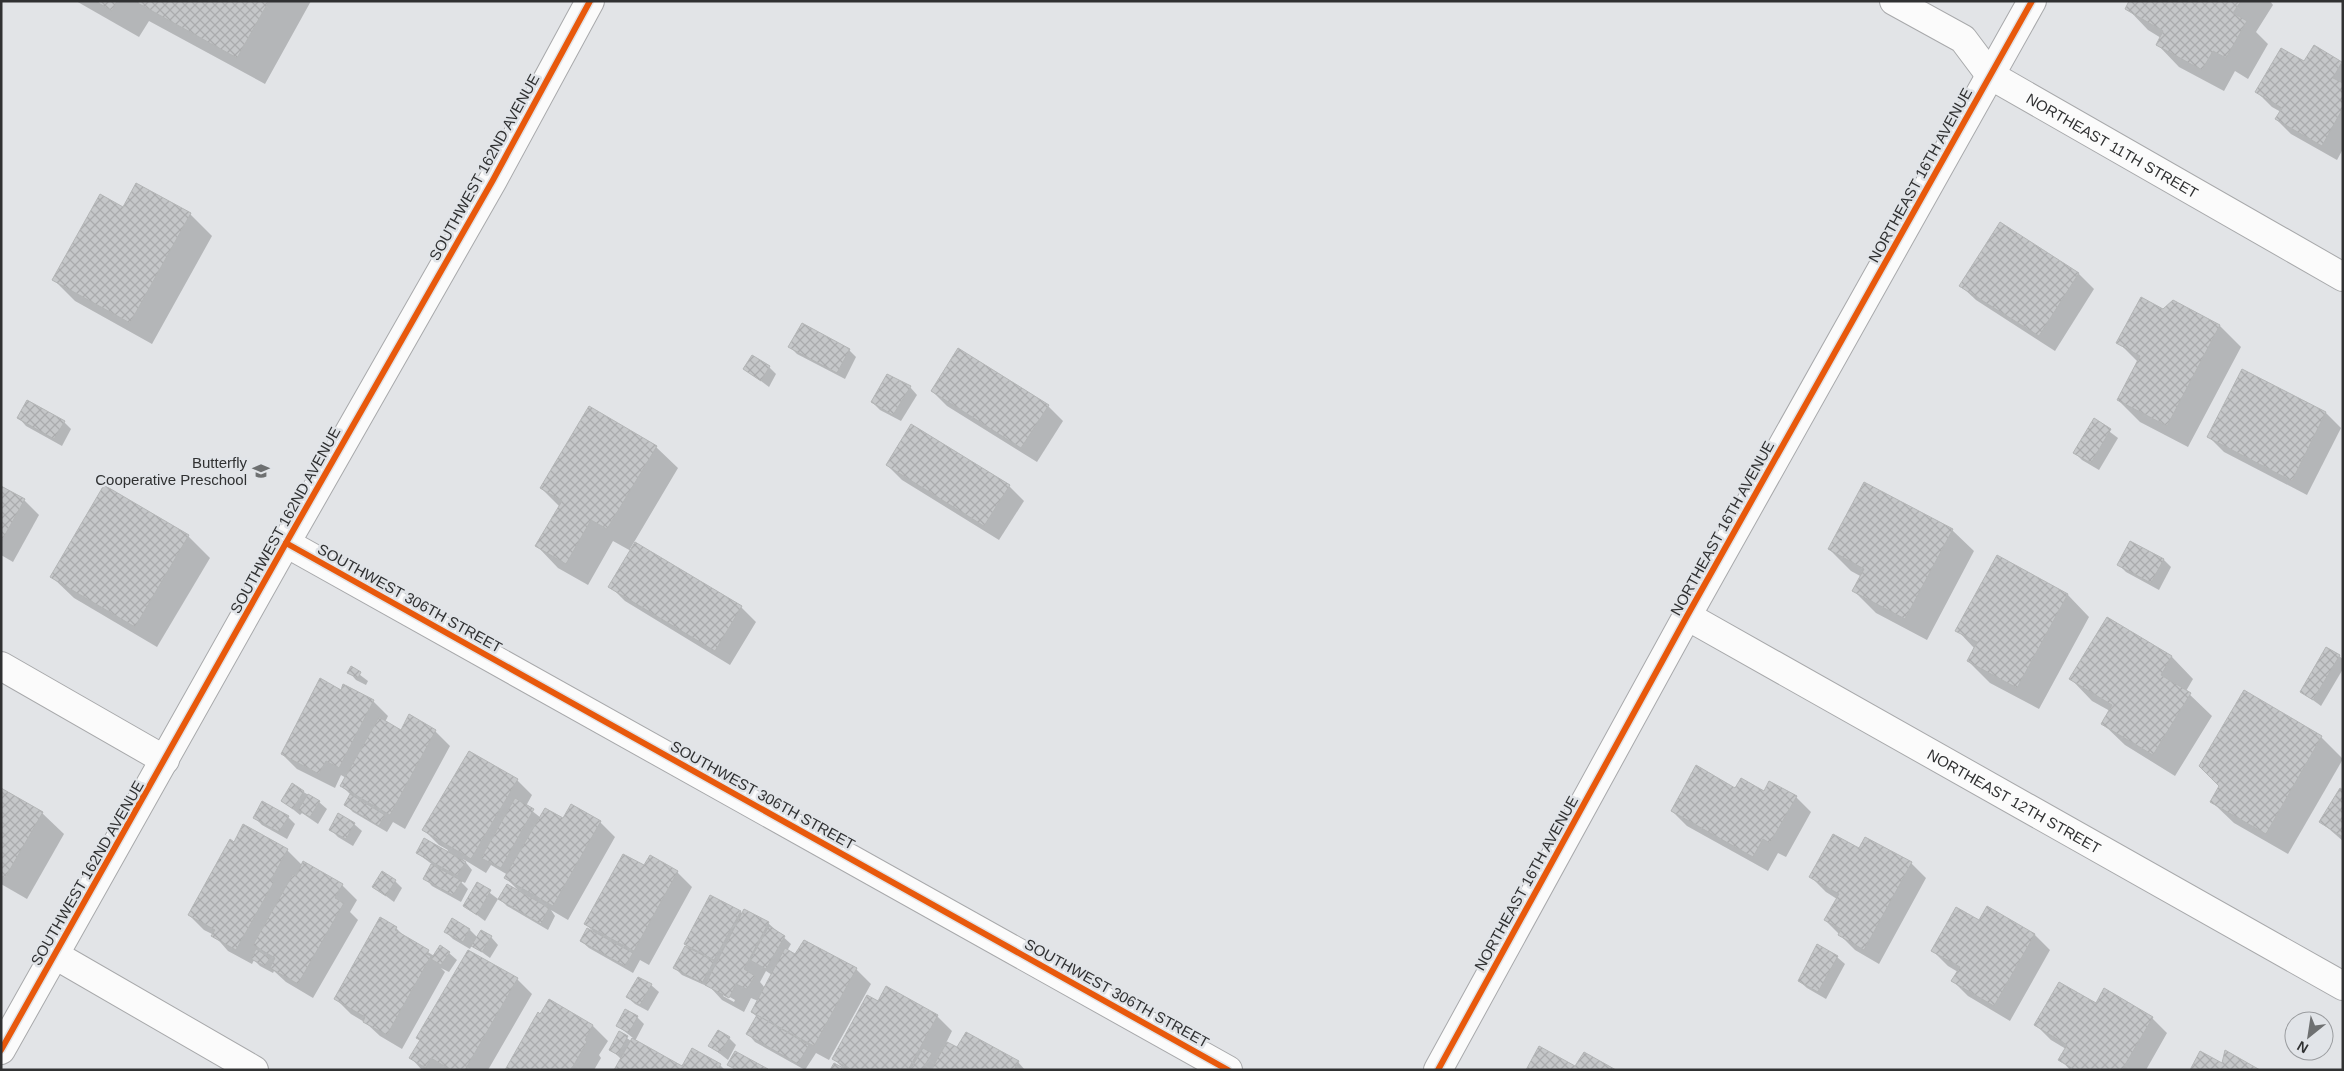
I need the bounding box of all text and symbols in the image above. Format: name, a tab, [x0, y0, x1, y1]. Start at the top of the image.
street label: SOUTHWEST 162ND AVENUE	[426, 71, 542, 263]
street label: NORTHEAST 16TH AVENUE	[1865, 85, 1975, 265]
street label: NORTHEAST 11TH STREET	[2024, 89, 2202, 201]
street label: SOUTHWEST 162ND AVENUE	[227, 424, 343, 616]
street label: NORTHEAST 16TH AVENUE	[1667, 438, 1777, 618]
place label: Butterfly Cooperative Preschool	[95, 454, 247, 488]
school or university icon: Butterfly Cooperative Preschool	[251, 461, 271, 481]
street label: SOUTHWEST 306TH STREET	[315, 540, 505, 656]
street label: SOUTHWEST 306TH STREET	[668, 737, 858, 853]
street label: NORTHEAST 12TH STREET	[1925, 745, 2104, 856]
street label: SOUTHWEST 162ND AVENUE	[27, 778, 147, 968]
street label: NORTHEAST 16TH AVENUE	[1471, 793, 1581, 973]
street label: SOUTHWEST 306TH STREET	[1022, 935, 1212, 1051]
north arrow	[2284, 1011, 2334, 1061]
text: N	[2294, 1038, 2311, 1057]

